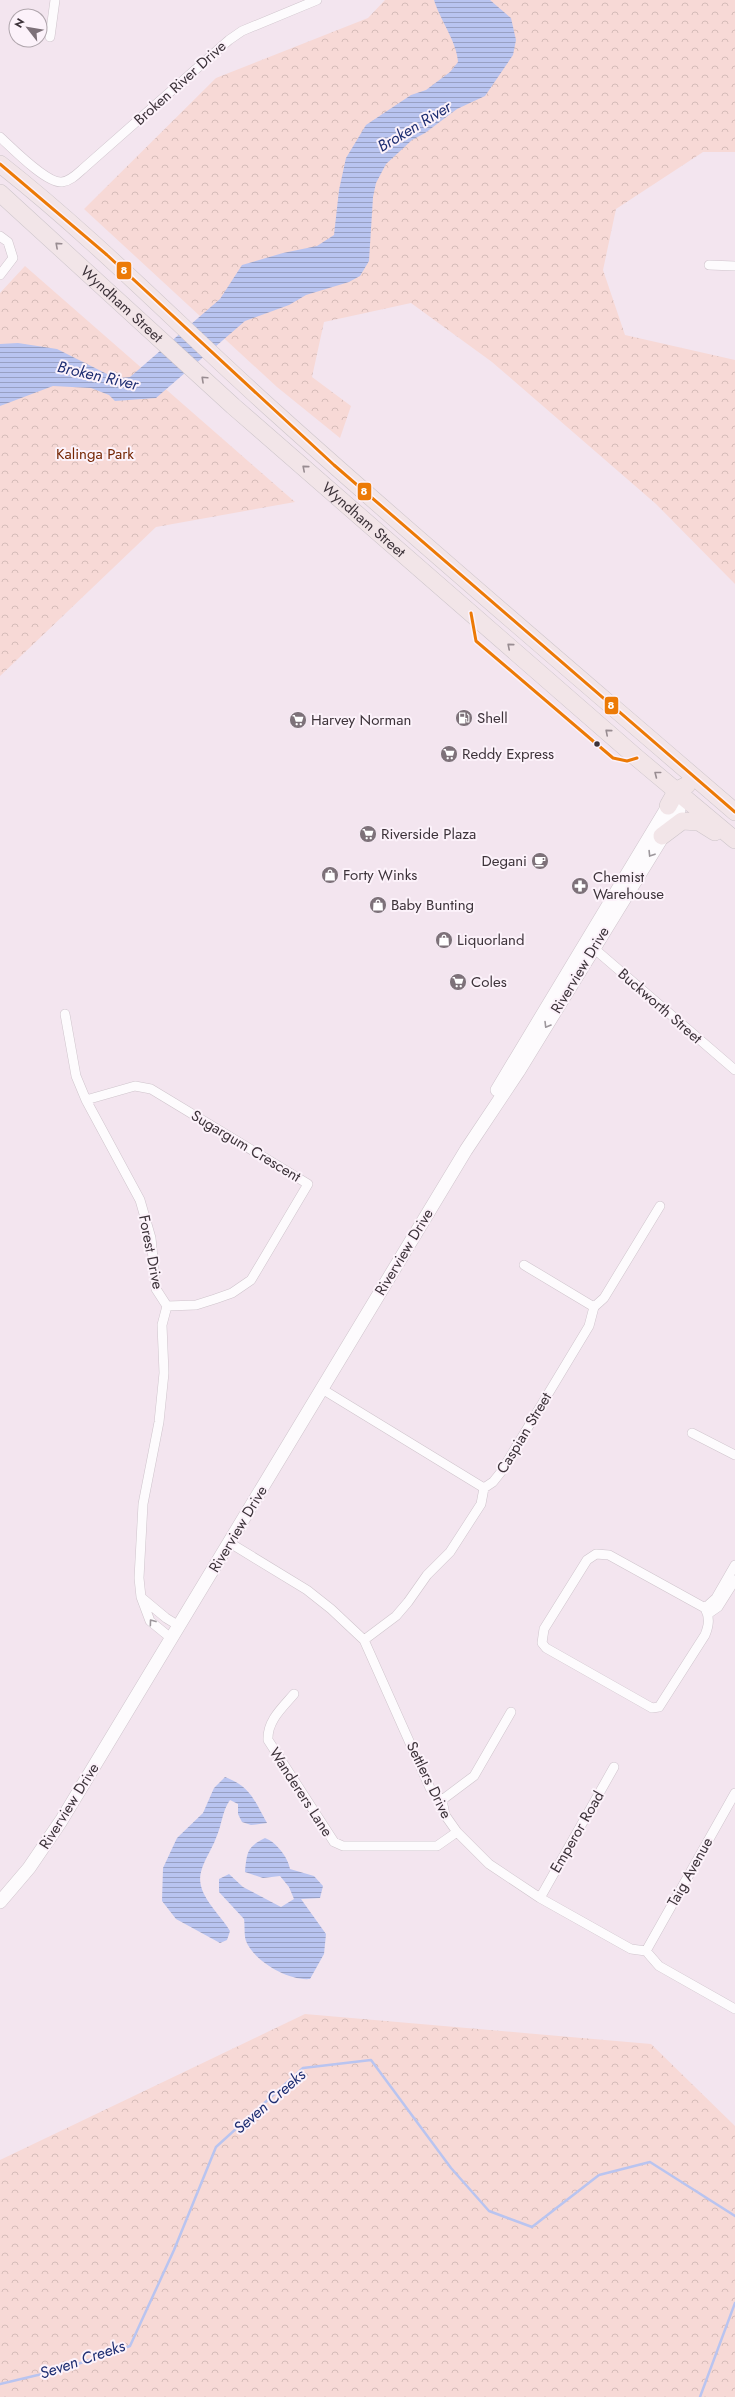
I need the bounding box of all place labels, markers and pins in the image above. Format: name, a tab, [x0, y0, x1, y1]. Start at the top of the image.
place label: Shell	[477, 707, 508, 729]
fuel station icon: Shell	[454, 708, 474, 728]
place label: Harvey Norman	[311, 709, 411, 731]
supermarket icon: Harvey Norman	[288, 710, 308, 730]
unlabelled marker	[592, 739, 602, 749]
place label: Reddy Express	[462, 743, 554, 765]
supermarket icon: Reddy Express	[439, 744, 459, 764]
place label: Riverside Plaza	[381, 823, 476, 845]
supermarket icon: Riverside Plaza	[358, 824, 378, 844]
place label: Degani	[482, 850, 527, 872]
cafe icon: Degani	[530, 851, 550, 871]
place label: Forty Winks	[343, 864, 417, 886]
shop icon: Forty Winks	[320, 865, 340, 885]
place label: Chemist Warehouse	[593, 866, 664, 905]
pharmacy icon: Chemist Warehouse	[570, 876, 590, 896]
place label: Baby Bunting	[391, 894, 474, 916]
shop icon: Baby Bunting	[368, 895, 388, 915]
place label: Liquorland	[457, 929, 525, 951]
shop icon: Liquorland	[434, 930, 454, 950]
place label: Coles	[471, 971, 507, 993]
supermarket icon: Coles	[448, 972, 468, 992]

